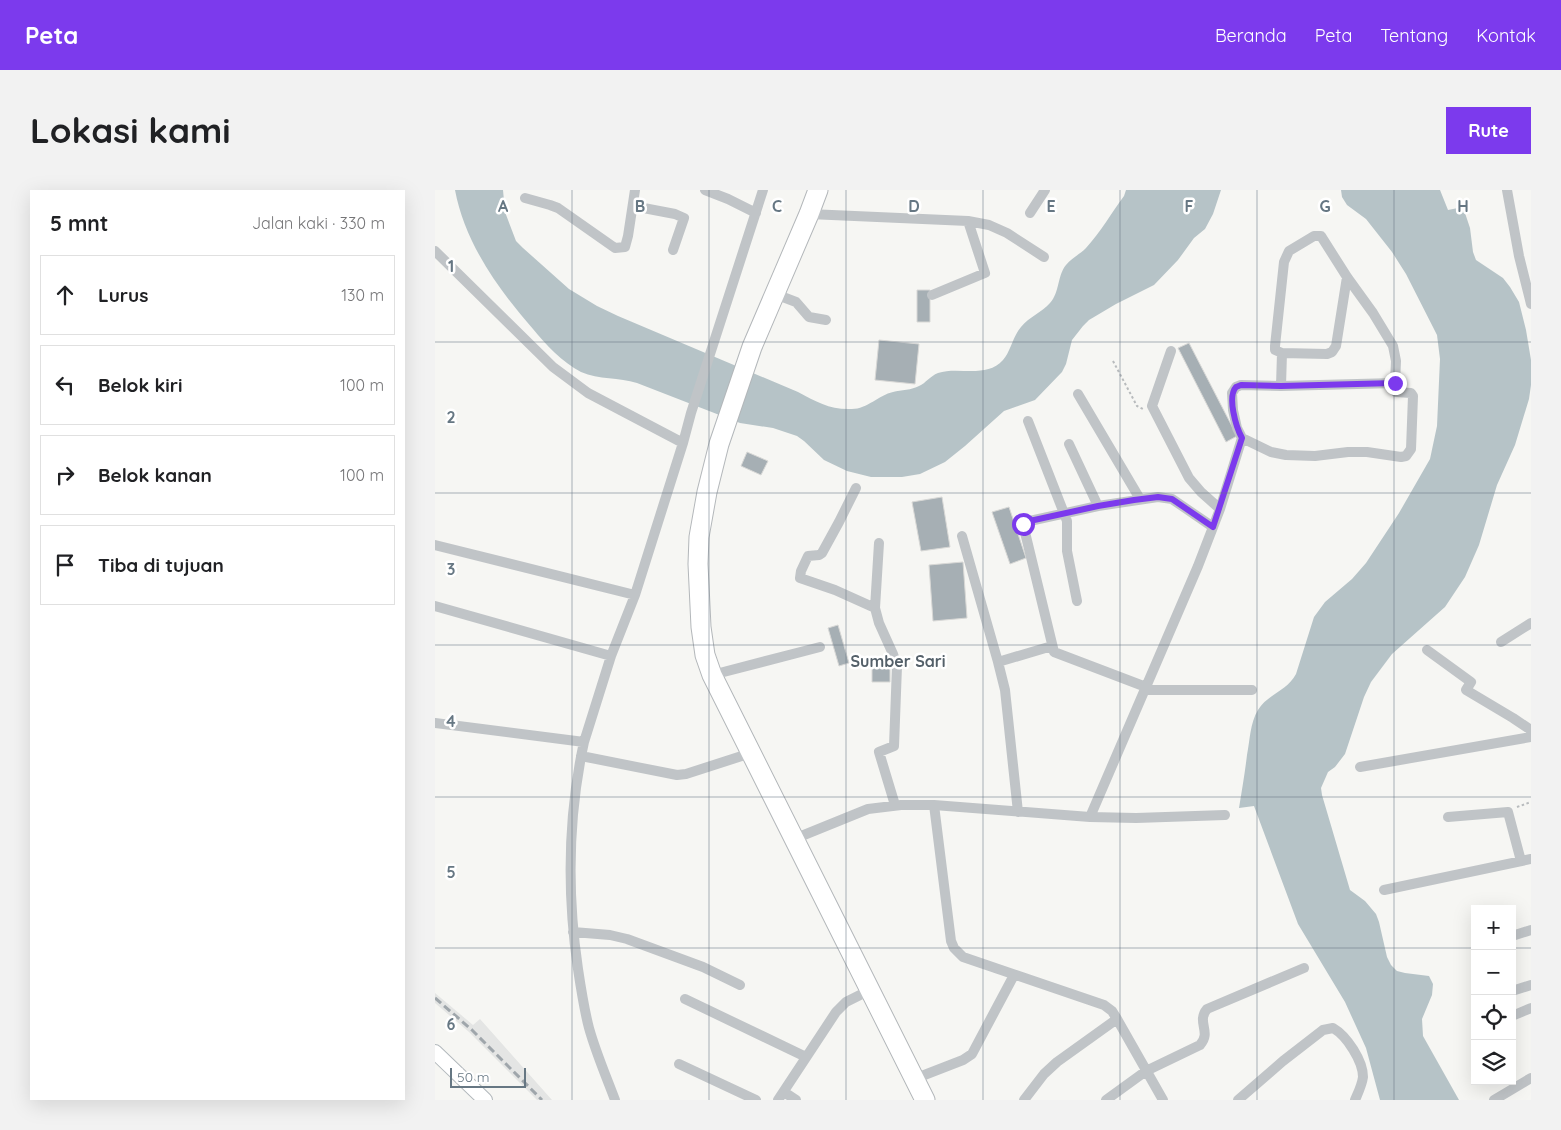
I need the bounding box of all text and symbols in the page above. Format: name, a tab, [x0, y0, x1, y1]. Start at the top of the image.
text: Peta	[25, 20, 78, 50]
text: Beranda	[1215, 24, 1287, 47]
text: Peta	[1315, 24, 1352, 47]
text: Tentang	[1380, 24, 1448, 47]
text: Kontak	[1476, 24, 1536, 47]
button: Rute	[1446, 107, 1531, 154]
text: Lokasi kami	[30, 108, 230, 152]
text: A	[498, 196, 509, 216]
text: B	[635, 196, 645, 216]
text: C	[772, 196, 782, 216]
text: D	[908, 196, 920, 216]
text: E	[1046, 196, 1056, 216]
text: F	[1185, 196, 1194, 216]
text: G	[1319, 196, 1331, 216]
text: H	[1457, 196, 1469, 216]
text: 5 mnt	[50, 210, 108, 236]
text: Jalan kaki · 330 m	[252, 213, 385, 233]
text: 1	[448, 256, 454, 276]
icon: ahead	[51, 281, 79, 309]
text: Lurus	[98, 283, 148, 307]
text: 130 m	[341, 285, 384, 305]
icon: left	[51, 371, 79, 399]
route end	[1384, 372, 1407, 395]
text: Belok kiri	[98, 373, 183, 397]
text: 100 m	[340, 375, 384, 395]
text: 2	[446, 407, 456, 427]
icon: right	[51, 461, 79, 489]
text: Belok kanan	[98, 463, 212, 487]
text: 100 m	[340, 465, 384, 485]
route start	[1012, 513, 1035, 536]
icon: arrive	[51, 551, 79, 579]
text: Tiba di tujuan	[98, 553, 224, 577]
text: 3	[447, 559, 455, 579]
district label: Sumber Sari	[851, 651, 945, 671]
text: 4	[446, 711, 456, 731]
text: 5	[446, 862, 456, 882]
map controls	[1471, 905, 1516, 1085]
button: +	[1471, 905, 1516, 950]
button: −	[1471, 950, 1516, 995]
button: locate	[1471, 995, 1516, 1040]
text: 6	[447, 1014, 456, 1034]
button: layers	[1471, 1040, 1516, 1085]
scale bar	[450, 1065, 526, 1088]
text: 50 m	[457, 1068, 490, 1086]

